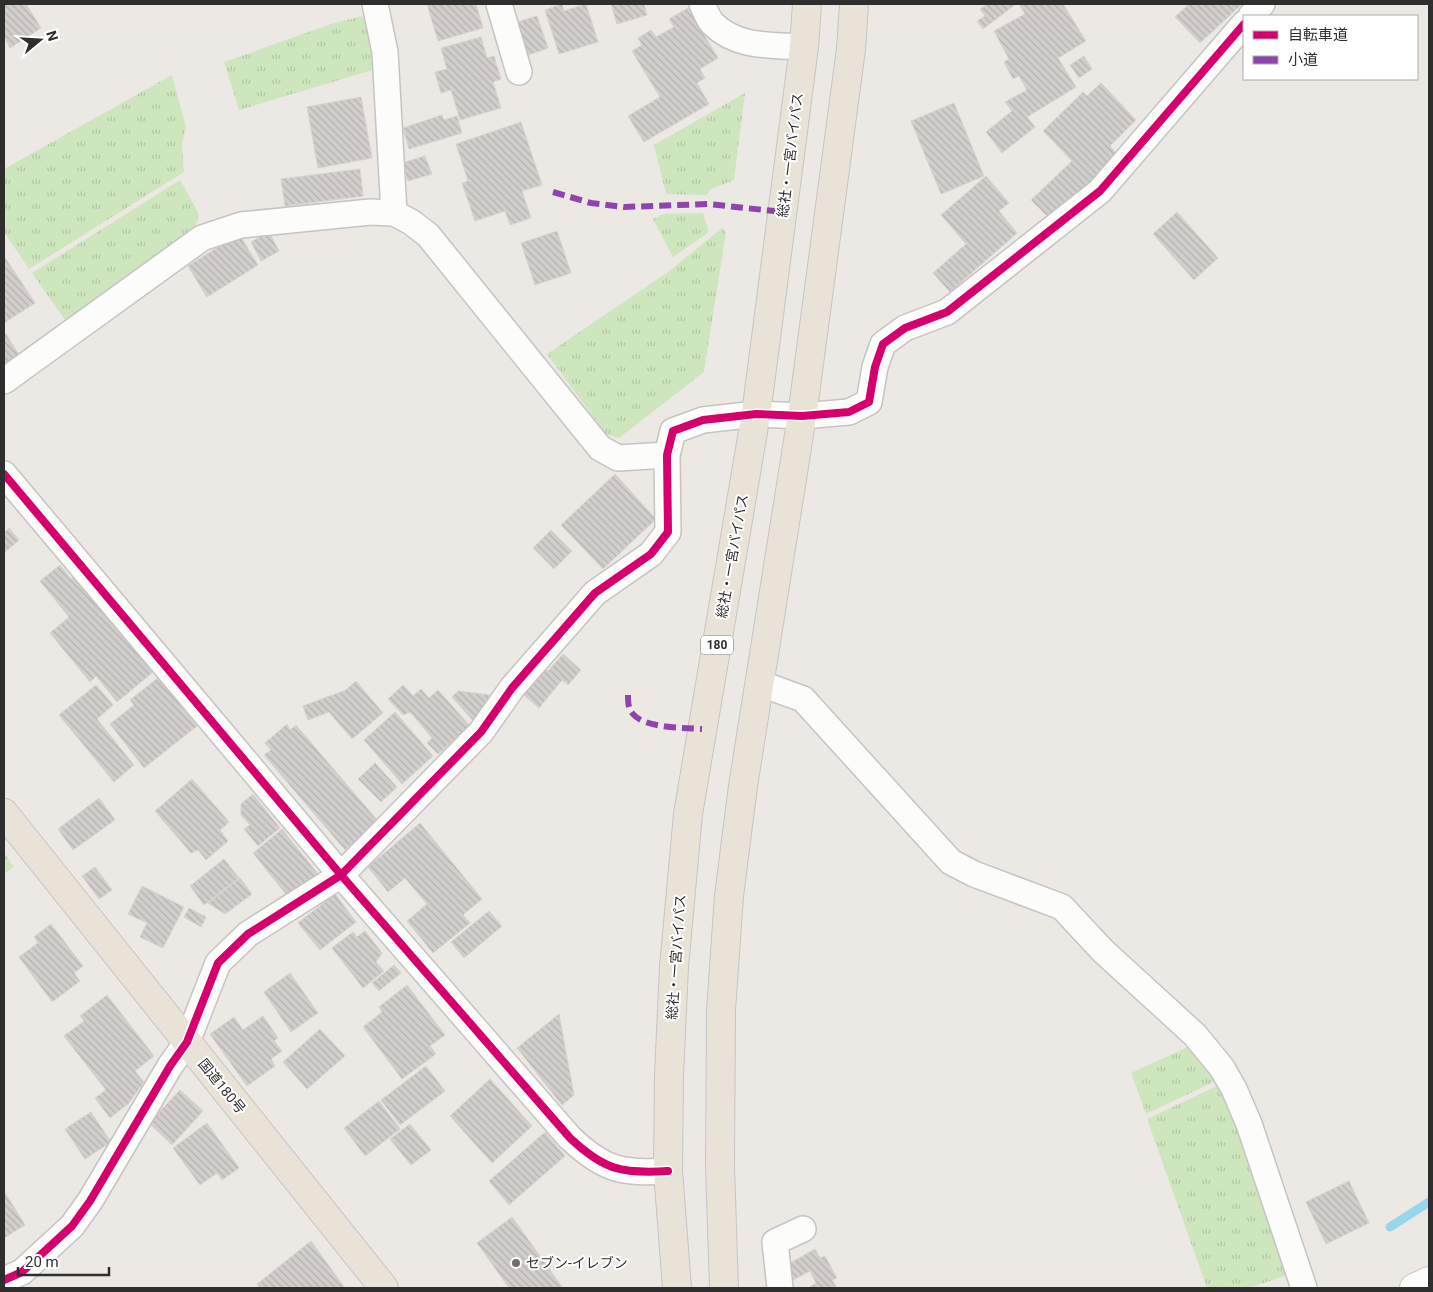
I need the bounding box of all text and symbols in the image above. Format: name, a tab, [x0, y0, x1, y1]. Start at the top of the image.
north arrow	[15, 15, 65, 65]
legend	[1243, 15, 1418, 80]
text: 自転車道	[1288, 26, 1348, 44]
text: N	[43, 29, 62, 43]
text: 小道	[1288, 51, 1318, 69]
street label: 総社・一宮バイパス	[774, 92, 806, 218]
street label: 総社・一宮バイパス	[713, 493, 751, 619]
road number: 180	[701, 636, 733, 654]
street label: 総社・一宮バイパス	[664, 894, 688, 1020]
street label: 国道180号	[195, 1055, 249, 1117]
scale bar	[18, 1244, 109, 1276]
text: 20 m	[25, 1253, 59, 1271]
place label: セブン-イレブン	[526, 1255, 628, 1271]
marker: セブン-イレブン	[510, 1257, 522, 1269]

